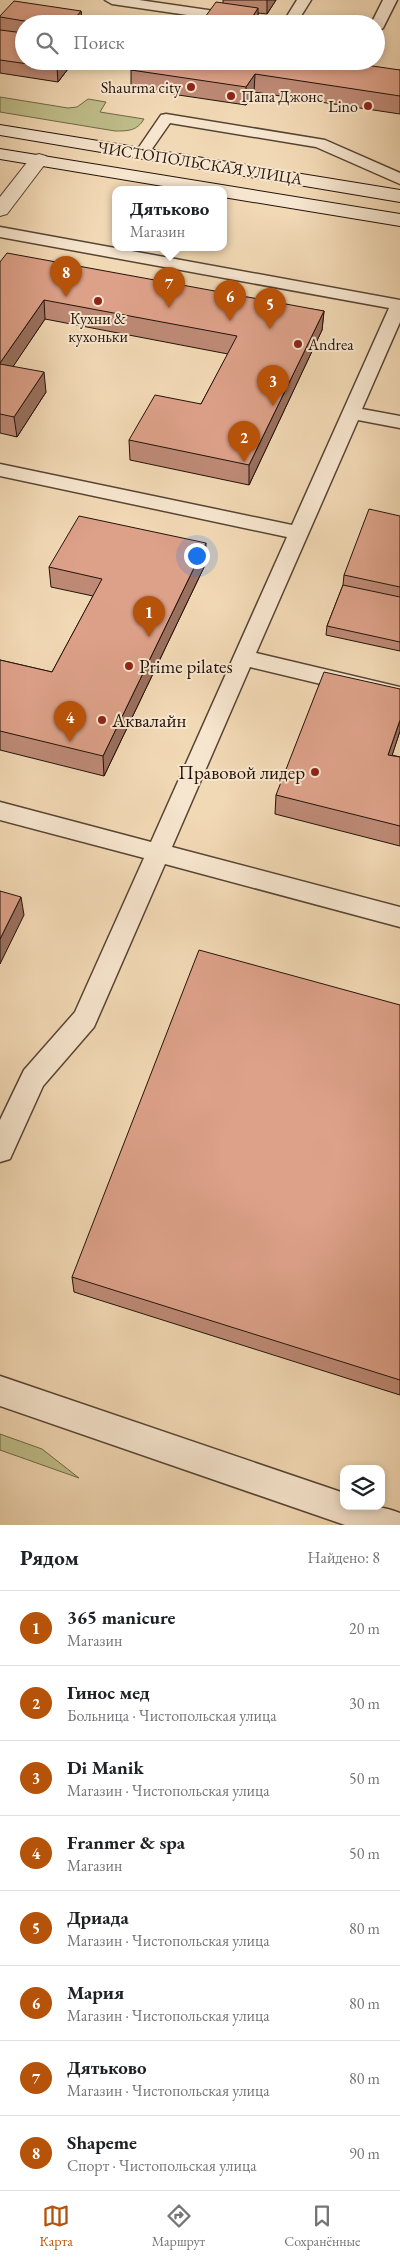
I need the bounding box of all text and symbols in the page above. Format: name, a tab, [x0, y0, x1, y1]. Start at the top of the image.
search box	[15, 15, 385, 70]
icon: search	[33, 29, 61, 57]
text: Поиск	[73, 30, 125, 55]
place label: Shaurma city	[101, 77, 182, 98]
marker: Shaurma city	[185, 81, 197, 93]
place label: Папа Джонс	[241, 86, 323, 107]
marker: Папа Джонс	[225, 90, 237, 102]
place label: Lino	[328, 96, 358, 117]
marker: Lino	[362, 100, 374, 112]
street label: ЧИСТОПОЛЬСКАЯ УЛИЦА	[96, 136, 305, 190]
popup	[112, 186, 227, 251]
text: Дятьково	[130, 196, 209, 221]
text: Магазин	[130, 221, 185, 242]
pin: 8	[50, 256, 82, 297]
pin: 7	[153, 267, 185, 308]
pin: 6	[214, 280, 246, 321]
pin: 5	[254, 288, 286, 329]
marker: Кухни & кухоньки	[92, 295, 104, 307]
place label: Кухни & кухоньки	[68, 308, 128, 347]
place label: Andrea	[307, 334, 354, 355]
marker: Andrea	[292, 338, 304, 350]
pin: 3	[257, 365, 289, 406]
pin: 2	[228, 421, 260, 462]
your location	[184, 543, 210, 569]
pin: 1	[133, 596, 165, 637]
place label: Prime pilates	[139, 654, 233, 679]
marker: Prime pilates	[123, 660, 135, 672]
pin: 4	[54, 701, 86, 742]
place label: Аквалайн	[111, 708, 187, 733]
marker: Аквалайн	[96, 714, 108, 726]
place label: Правовой лидер	[178, 760, 305, 785]
marker: Правовой лидер	[309, 766, 321, 778]
map controls	[340, 1465, 385, 1510]
button: layers	[340, 1465, 385, 1510]
text: Рядом	[20, 1544, 79, 1571]
text: Найдено: 8	[308, 1547, 380, 1568]
text: 365 manicure	[67, 1605, 176, 1630]
text: 1	[32, 1618, 40, 1639]
text: 20 m	[349, 1618, 380, 1639]
text: Магазин	[67, 1630, 122, 1651]
text: Гинос мед	[67, 1680, 150, 1705]
text: 2	[32, 1693, 40, 1714]
text: 30 m	[349, 1693, 380, 1714]
text: Больница · Чистопольская улица	[67, 1705, 277, 1726]
text: Di Manik	[67, 1755, 144, 1780]
text: 3	[32, 1768, 40, 1789]
text: 50 m	[349, 1768, 380, 1789]
text: Магазин · Чистопольская улица	[67, 1780, 270, 1801]
text: Franmer & spa	[67, 1830, 185, 1855]
text: 4	[32, 1843, 40, 1864]
text: 50 m	[349, 1843, 380, 1864]
text: Магазин	[67, 1855, 122, 1876]
text: Дриада	[67, 1905, 129, 1930]
text: 5	[32, 1918, 40, 1939]
text: 80 m	[349, 1918, 380, 1939]
text: Магазин · Чистопольская улица	[67, 1930, 270, 1951]
text: Мария	[67, 1980, 124, 2005]
text: 6	[32, 1993, 40, 2014]
text: 80 m	[349, 1993, 380, 2014]
text: Магазин · Чистопольская улица	[67, 2005, 270, 2026]
text: Дятьково	[67, 2055, 147, 2080]
text: 7	[32, 2068, 40, 2089]
text: 80 m	[349, 2068, 380, 2089]
text: Магазин · Чистопольская улица	[67, 2080, 270, 2101]
text: Shapeme	[67, 2130, 137, 2155]
text: 8	[32, 2143, 40, 2164]
text: 90 m	[349, 2143, 380, 2164]
text: Спорт · Чистопольская улица	[67, 2155, 257, 2176]
tab: Карта	[39, 2202, 73, 2250]
tab: Маршрут	[152, 2202, 205, 2250]
tab: Сохранённые	[284, 2202, 361, 2250]

